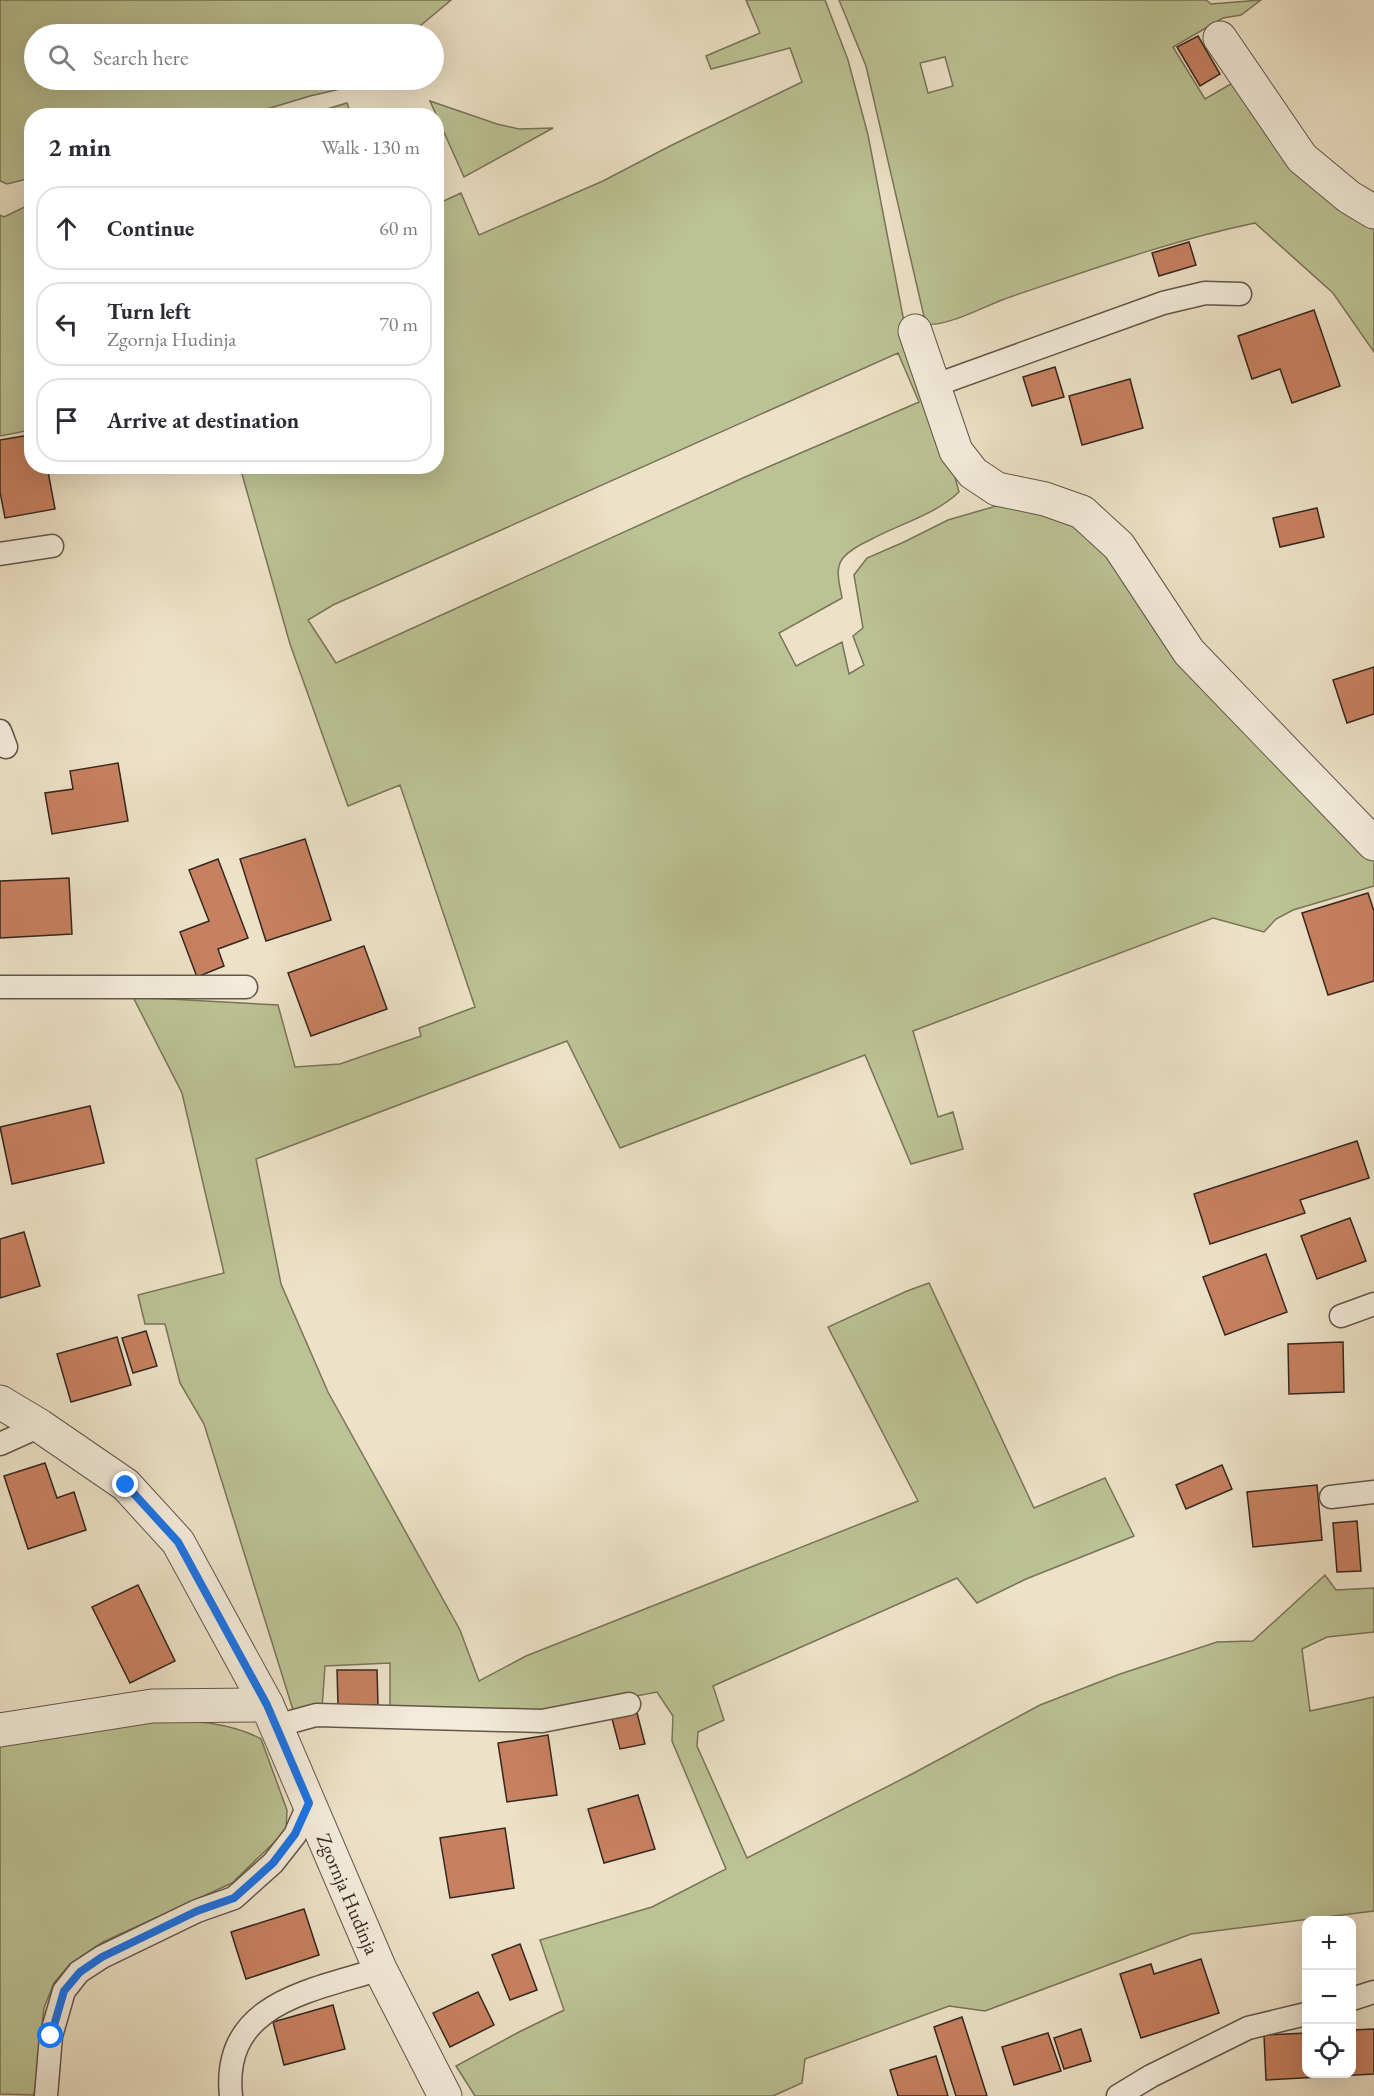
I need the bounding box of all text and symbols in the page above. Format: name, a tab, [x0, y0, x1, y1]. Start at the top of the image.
search box	[24, 24, 444, 90]
icon: search	[45, 41, 78, 74]
text: Search here	[93, 43, 188, 72]
text: 2 min	[48, 130, 111, 164]
text: Walk · 130 m	[321, 134, 420, 160]
icon: ahead	[50, 212, 83, 245]
text: Continue	[107, 214, 194, 243]
text: 60 m	[379, 215, 418, 241]
text: Turn left	[107, 297, 191, 326]
icon: left	[50, 308, 83, 341]
text: 70 m	[379, 311, 418, 337]
text: Zgornja Hudinja	[107, 326, 236, 352]
icon: arrive	[50, 404, 83, 437]
text: Arrive at destination	[107, 406, 299, 435]
route end	[112, 1471, 138, 1497]
street label: Zgornja Hudinja	[311, 1829, 385, 1959]
map controls	[1302, 1916, 1356, 2078]
button: +	[1302, 1916, 1356, 1970]
button: −	[1302, 1970, 1356, 2024]
route start	[37, 2022, 63, 2048]
button: locate	[1302, 2024, 1356, 2078]

